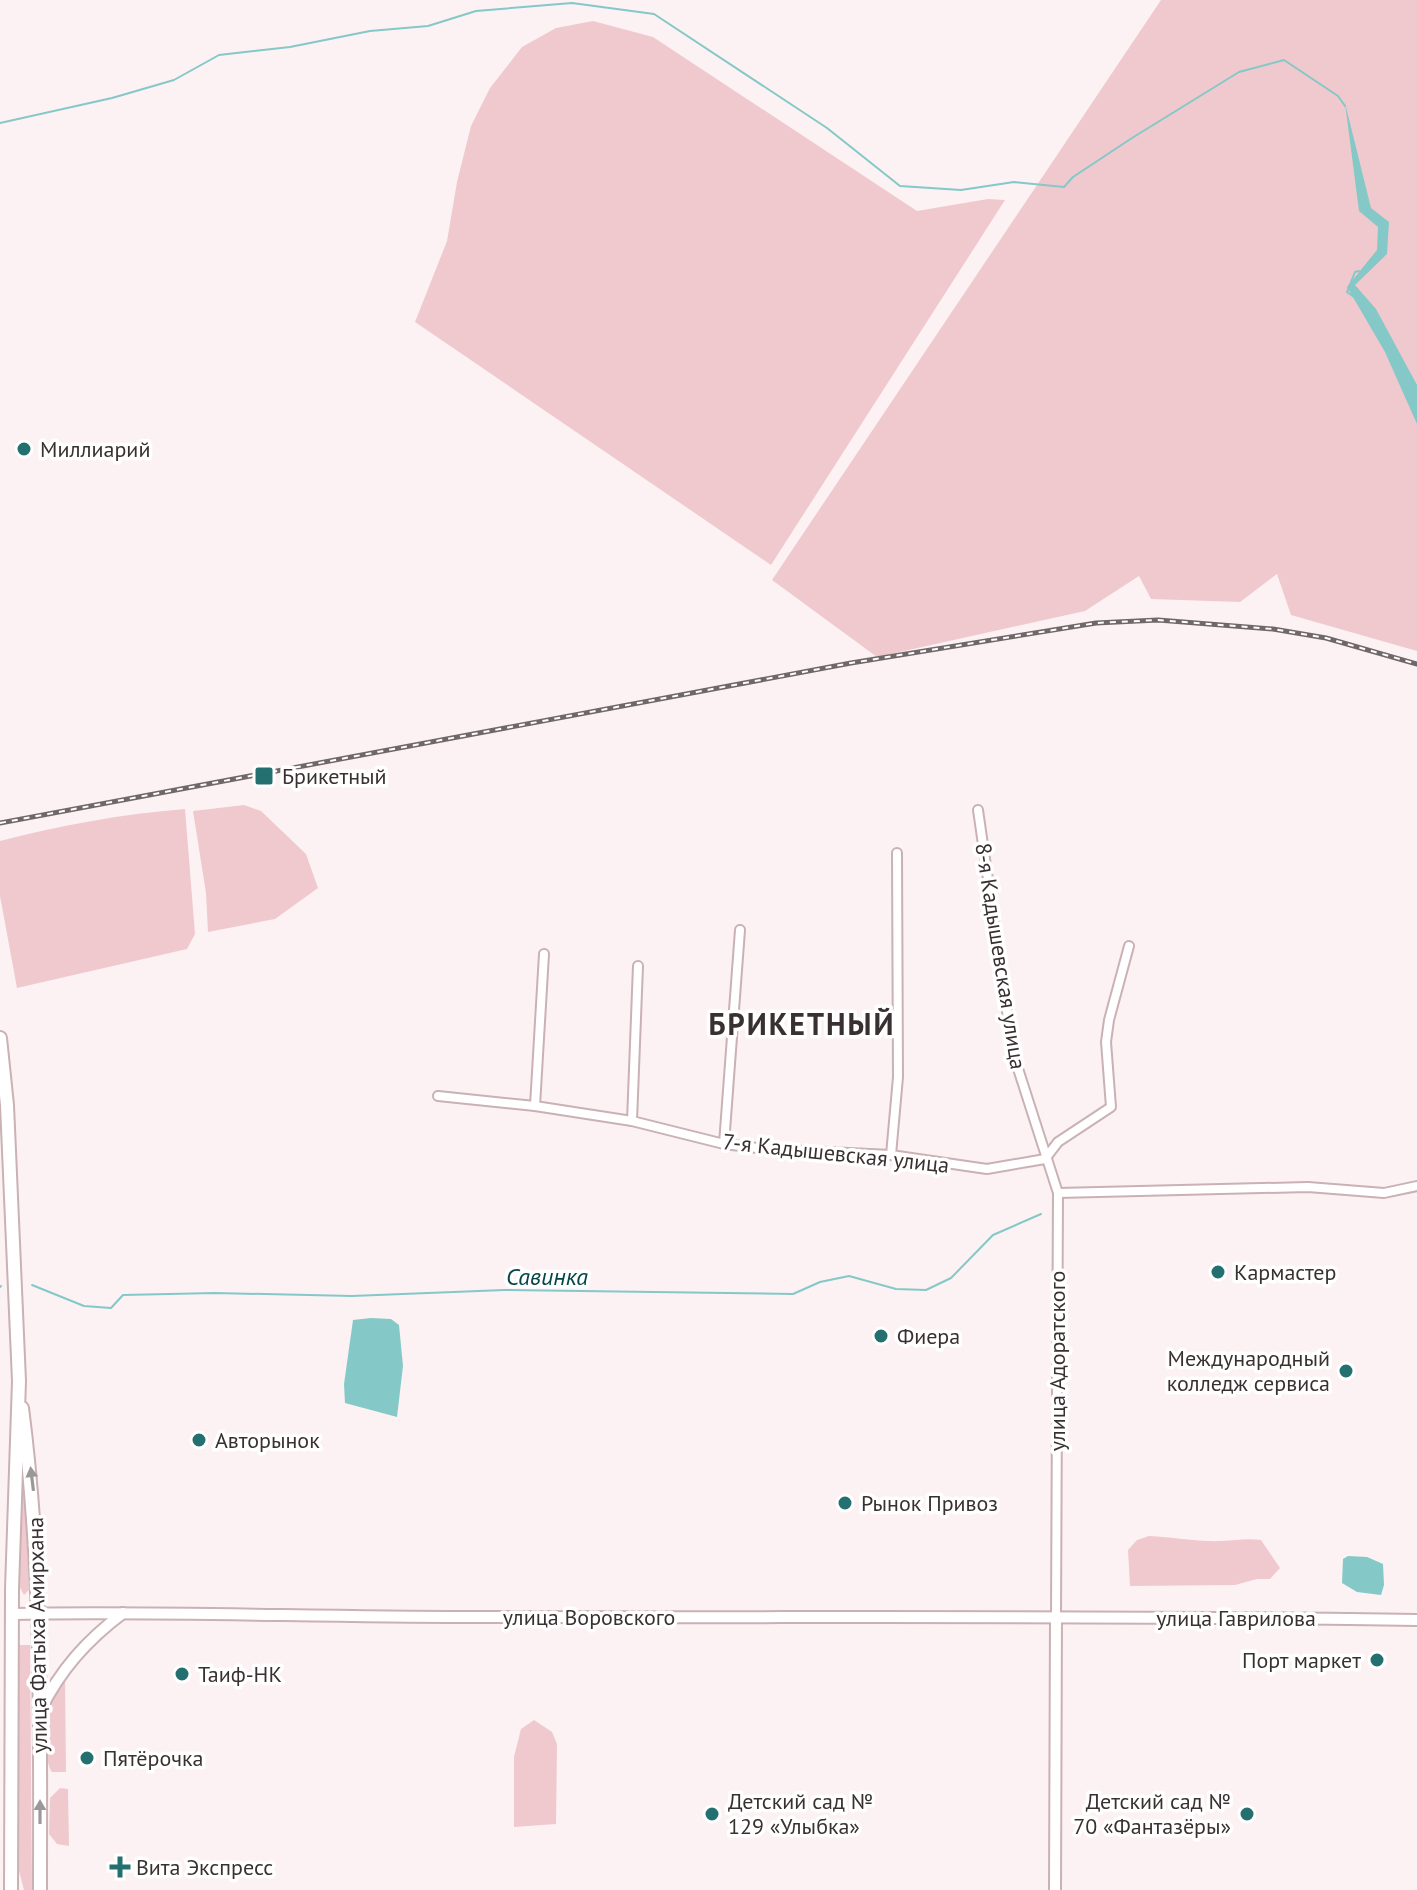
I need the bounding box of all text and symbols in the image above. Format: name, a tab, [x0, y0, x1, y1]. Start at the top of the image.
place label: Миллиарий	[40, 435, 150, 463]
marker: Миллиарий	[15, 440, 33, 458]
place label: Брикетный	[282, 762, 387, 790]
marker: Брикетный	[253, 765, 275, 787]
street label: 8-я Кадышевская улица	[969, 841, 1033, 1071]
district label: БРИКЕТНЫЙ	[709, 1004, 896, 1043]
street label: 7-я Кадышевская улица	[721, 1127, 951, 1179]
place label: Кармастер	[1234, 1258, 1336, 1286]
water label: Савинка	[506, 1261, 588, 1292]
marker: Кармастер	[1209, 1263, 1227, 1281]
street label: улица Адоратского	[1043, 1271, 1071, 1451]
place label: Фиера	[897, 1322, 960, 1350]
marker: Фиера	[872, 1327, 890, 1345]
place label: Международный колледж сервиса	[1167, 1344, 1330, 1397]
marker: Международный колледж сервиса	[1337, 1362, 1355, 1380]
place label: Авторынок	[215, 1426, 320, 1454]
marker: Авторынок	[190, 1431, 208, 1449]
one-way arrow	[25, 1467, 38, 1492]
place label: Рынок Привоз	[861, 1489, 998, 1517]
marker: Рынок Привоз	[836, 1494, 854, 1512]
street label: улица Фатыха Амирхана	[21, 1517, 53, 1753]
street label: улица Воровского	[503, 1603, 675, 1631]
street label: улица Гаврилова	[1156, 1604, 1316, 1632]
place label: Порт маркет	[1242, 1646, 1361, 1674]
marker: Порт маркет	[1368, 1651, 1386, 1669]
place label: Таиф-НК	[198, 1660, 282, 1688]
marker: Таиф-НК	[173, 1665, 191, 1683]
place label: Пятёрочка	[103, 1744, 203, 1772]
marker: Пятёрочка	[78, 1749, 96, 1767]
place label: Детский сад № 129 «Улыбка»	[728, 1787, 873, 1840]
place label: Детский сад № 70 «Фантазёры»	[1073, 1787, 1231, 1840]
one-way arrow	[34, 1799, 46, 1824]
marker: Детский сад № 129 «Улыбка»	[703, 1805, 721, 1823]
marker: Детский сад № 70 «Фантазёры»	[1238, 1805, 1256, 1823]
place label: Вита Экспресс	[136, 1853, 273, 1881]
marker: Вита Экспресс	[111, 1858, 129, 1876]

